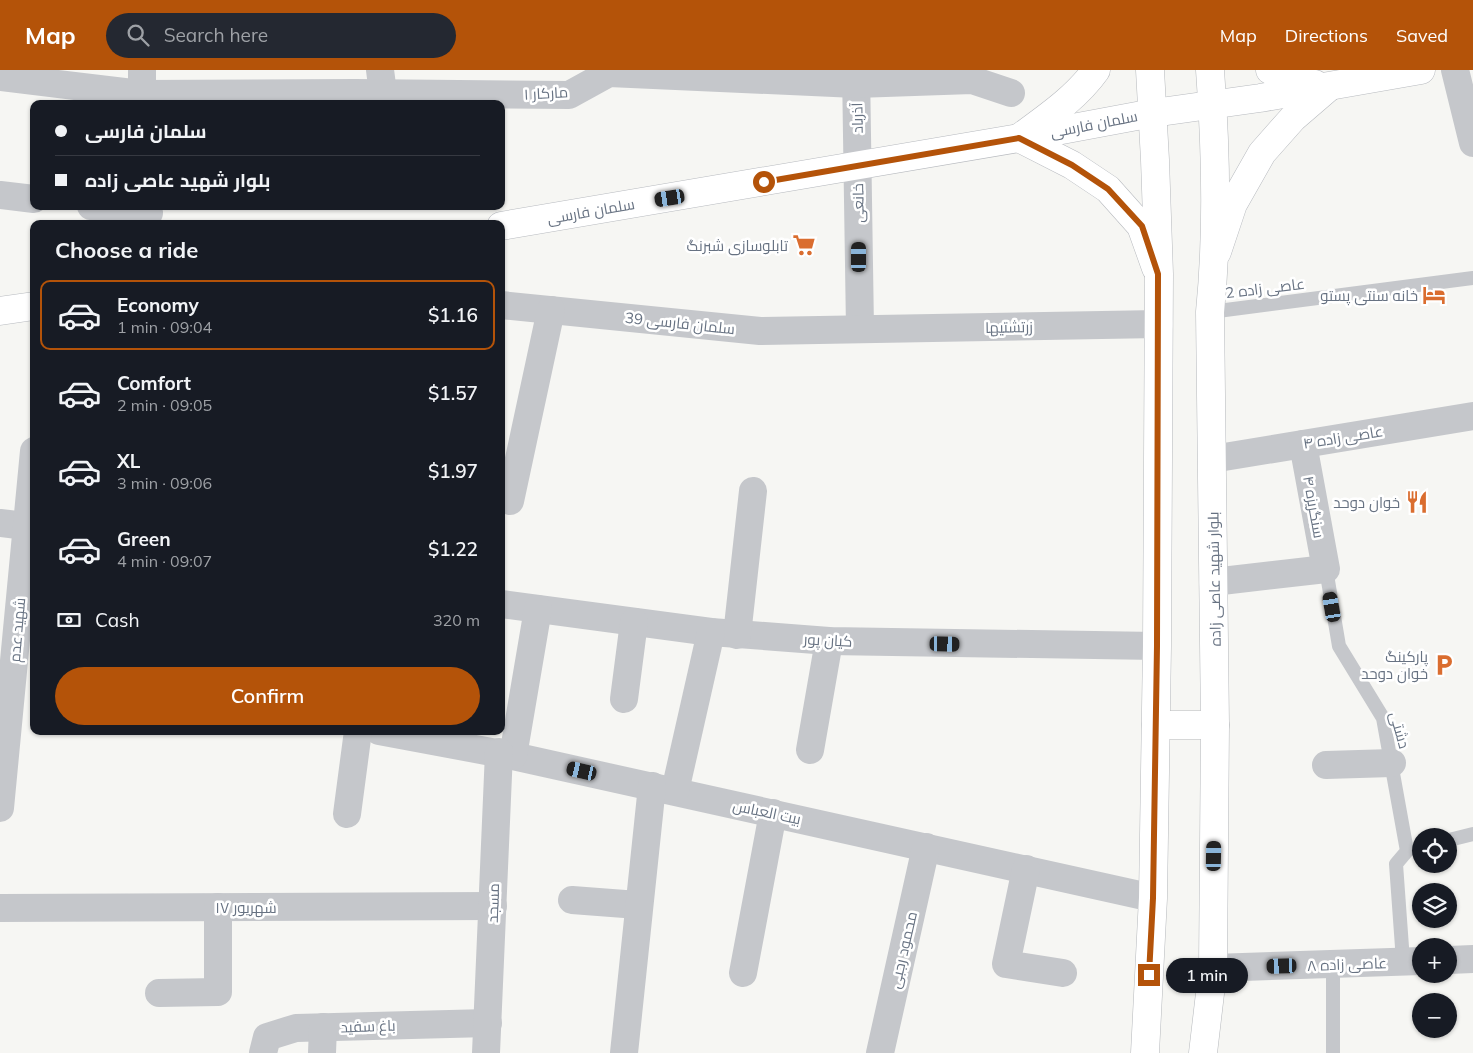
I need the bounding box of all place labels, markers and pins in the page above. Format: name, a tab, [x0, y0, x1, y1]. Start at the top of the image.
supermarket icon: تابلوسازی شبرنگ	[791, 232, 817, 258]
place label: تابلوسازی شبرنگ	[687, 236, 788, 256]
hotel icon: خانه سنتی پستو	[1421, 282, 1447, 308]
place label: خانه سنتی پستو	[1320, 286, 1418, 306]
restaurant icon: خوان دوحد	[1404, 489, 1430, 515]
place label: خوان دوحد	[1333, 493, 1400, 513]
place label: پارکینگ خوان دوحد	[1361, 647, 1428, 684]
parking icon: پارکینگ خوان دوحد	[1431, 652, 1457, 678]

